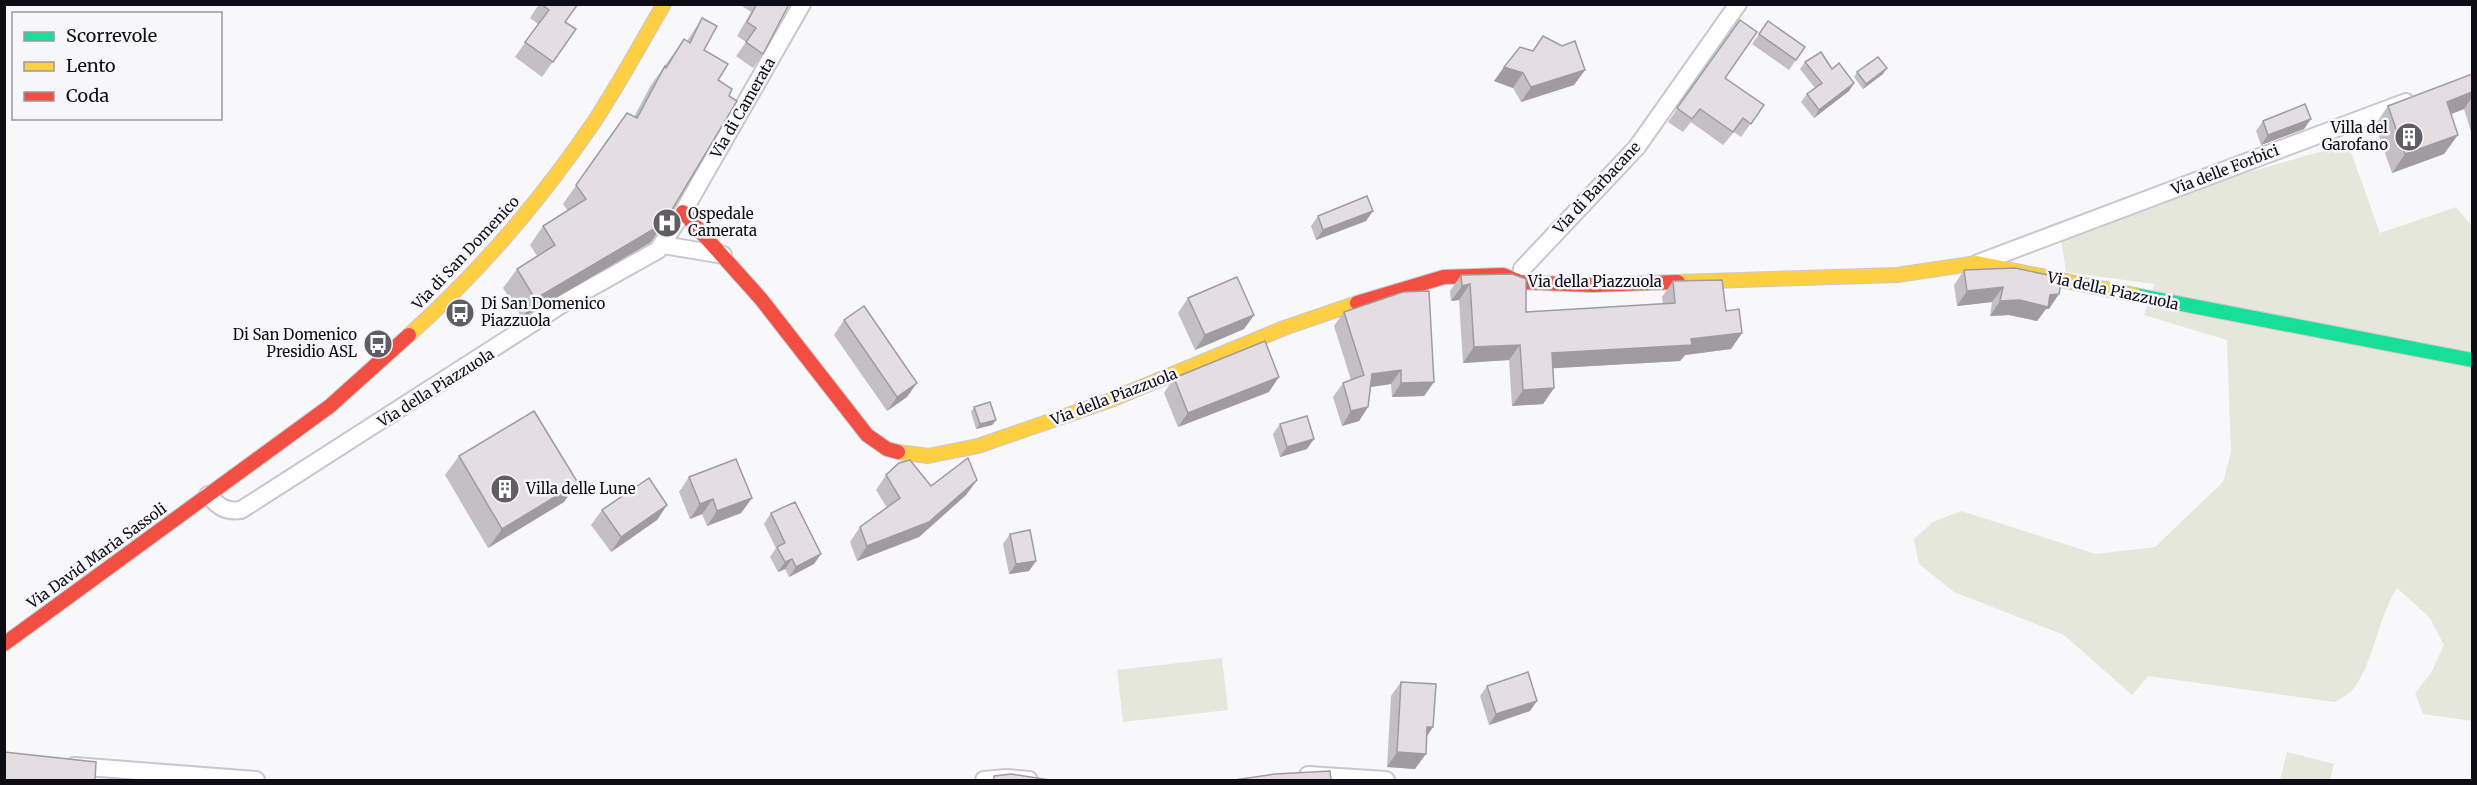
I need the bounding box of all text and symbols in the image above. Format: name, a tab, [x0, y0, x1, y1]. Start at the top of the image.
legend	[12, 12, 222, 120]
text: Scorrevole	[66, 24, 157, 47]
text: Lento	[66, 54, 116, 77]
street label: Via di Camerata	[706, 54, 779, 162]
text: Coda	[66, 84, 110, 107]
place label: Villa del Garofano	[2322, 118, 2388, 154]
building icon: Villa del Garofano	[2393, 121, 2425, 153]
street label: Via di Barbacane	[1548, 137, 1644, 239]
street label: Via delle Forbici	[2167, 140, 2282, 199]
street label: Via di San Domenico	[407, 192, 523, 314]
place label: Ospedale Camerata	[688, 204, 757, 240]
hospital icon: Ospedale Camerata	[651, 207, 683, 239]
street label: Via della Piazzuola	[2045, 267, 2181, 314]
street label: Via della Piazzuola	[1527, 272, 1662, 291]
place label: Di San Domenico Piazzuola	[481, 294, 606, 330]
bus stop icon: Di San Domenico Piazzuola	[444, 297, 476, 329]
place label: Di San Domenico Presidio ASL	[233, 325, 358, 361]
bus stop icon: Di San Domenico Presidio ASL	[362, 328, 394, 360]
street label: Via della Piazzuola	[373, 344, 498, 432]
street label: Via della Piazzuola	[1047, 364, 1180, 430]
building icon: Villa delle Lune	[489, 473, 521, 505]
place label: Villa delle Lune	[525, 479, 636, 498]
street label: Via David Maria Sassoli	[22, 499, 170, 613]

